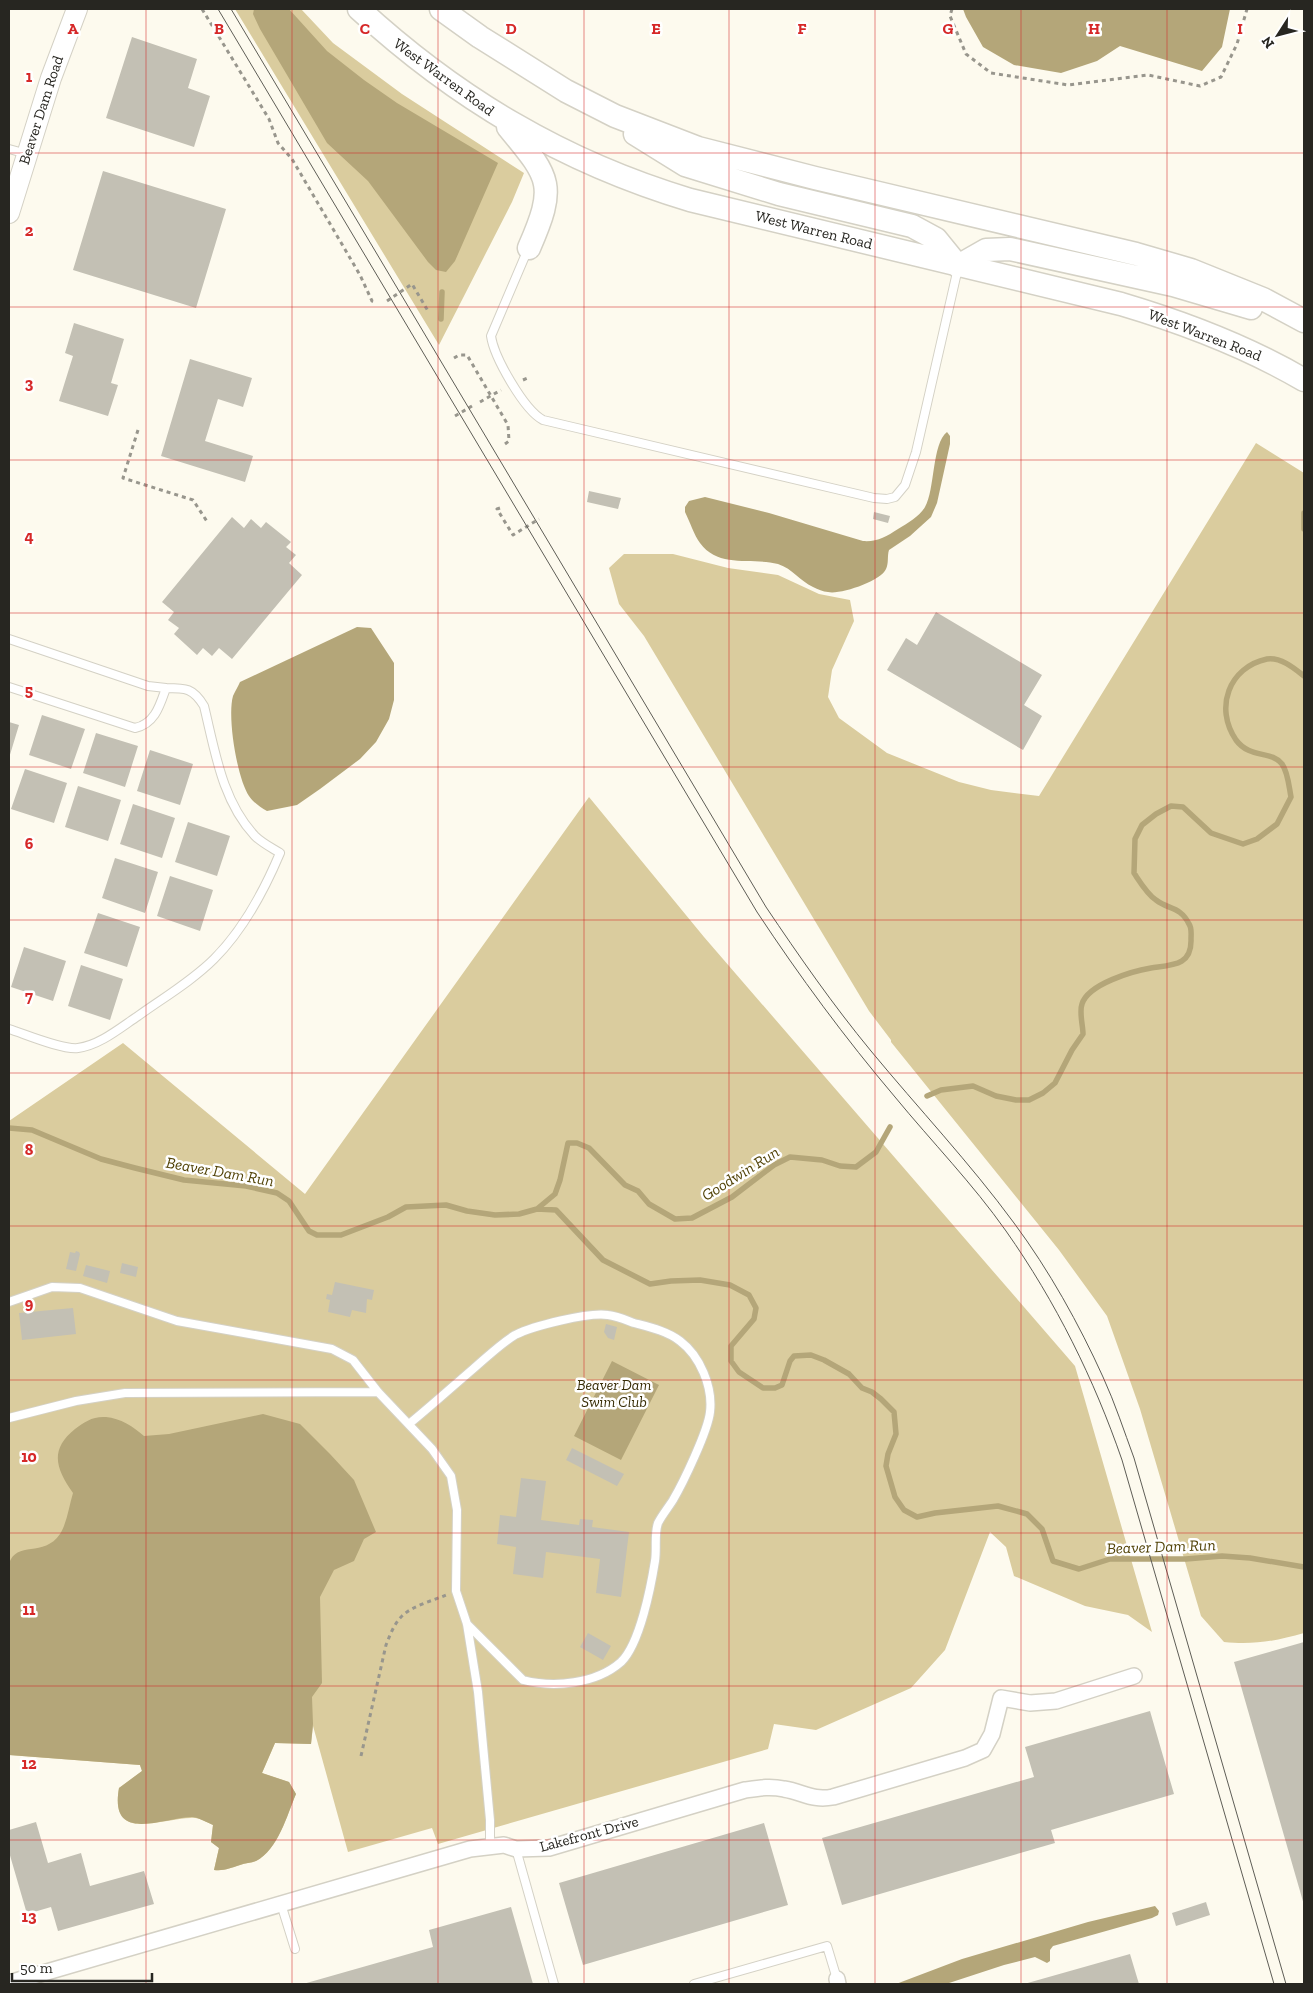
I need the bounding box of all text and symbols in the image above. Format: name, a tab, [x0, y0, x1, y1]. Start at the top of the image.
north arrow	[1253, 10, 1303, 60]
text: A	[68, 19, 79, 38]
text: B	[214, 19, 224, 38]
text: C	[360, 19, 370, 38]
text: D	[505, 19, 517, 38]
text: E	[651, 19, 661, 38]
text: F	[797, 19, 807, 38]
text: G	[943, 19, 954, 38]
text: H	[1088, 19, 1100, 38]
text: I	[1237, 19, 1243, 38]
text: N	[1258, 33, 1278, 52]
street label: West Warren Road	[390, 34, 498, 120]
street label: Beaver Dam Road	[15, 53, 67, 167]
text: 1	[26, 67, 33, 86]
street label: West Warren Road	[754, 207, 875, 253]
text: 2	[25, 221, 34, 240]
street label: West Warren Road	[1146, 305, 1265, 365]
text: 3	[25, 374, 34, 393]
text: 4	[24, 527, 34, 546]
text: 5	[25, 681, 33, 700]
text: 6	[25, 834, 34, 853]
text: 7	[25, 987, 33, 1006]
text: 8	[25, 1140, 34, 1159]
water label: Goodwin Run	[698, 1142, 783, 1205]
water label: Beaver Dam Run	[165, 1153, 275, 1190]
text: 9	[25, 1294, 34, 1313]
park label: Beaver Dam Swim Club	[577, 1376, 651, 1411]
text: 10	[21, 1447, 37, 1466]
water label: Beaver Dam Run	[1106, 1535, 1216, 1558]
text: 11	[23, 1600, 36, 1619]
text: 12	[21, 1754, 37, 1773]
street label: Lakefront Drive	[538, 1812, 640, 1856]
text: 13	[22, 1907, 37, 1926]
scale bar	[12, 1950, 152, 1982]
text: 50 m	[20, 1959, 53, 1977]

